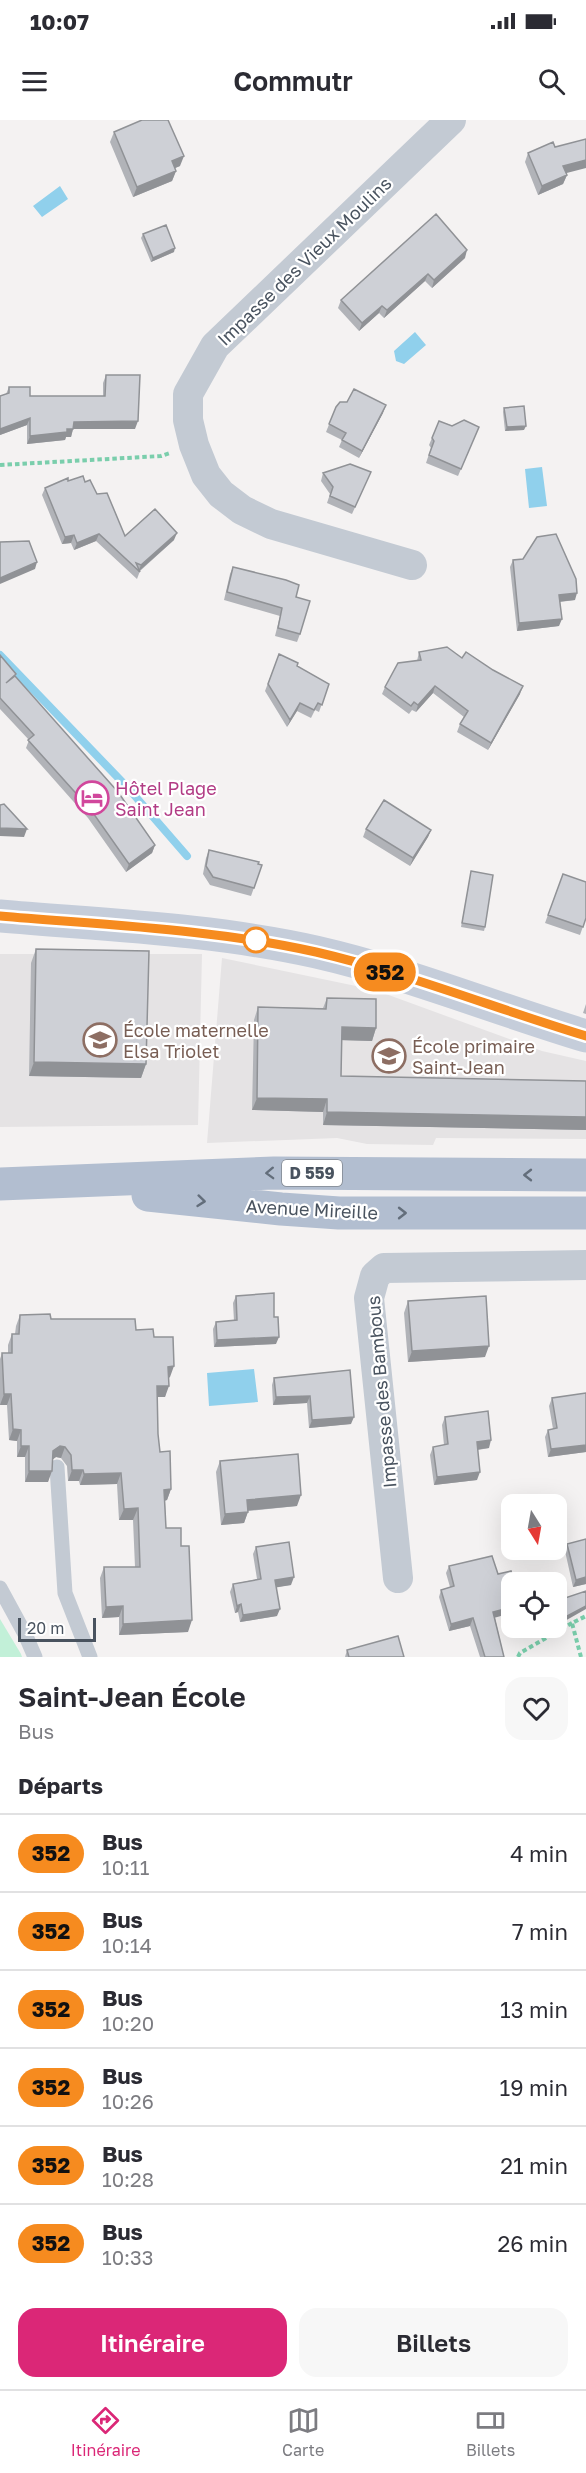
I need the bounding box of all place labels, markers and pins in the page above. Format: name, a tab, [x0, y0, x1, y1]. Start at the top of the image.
place label: Hôtel Plage Saint Jean	[115, 777, 217, 820]
hotel icon: Hôtel Plage Saint Jean	[74, 780, 110, 816]
unlabelled marker	[243, 927, 269, 953]
place label: École maternelle Elsa Triolet	[123, 1019, 269, 1062]
school or university icon: École maternelle Elsa Triolet	[82, 1022, 118, 1058]
place label: École primaire Saint-Jean	[412, 1035, 535, 1078]
school or university icon: École primaire Saint-Jean	[371, 1038, 407, 1074]

